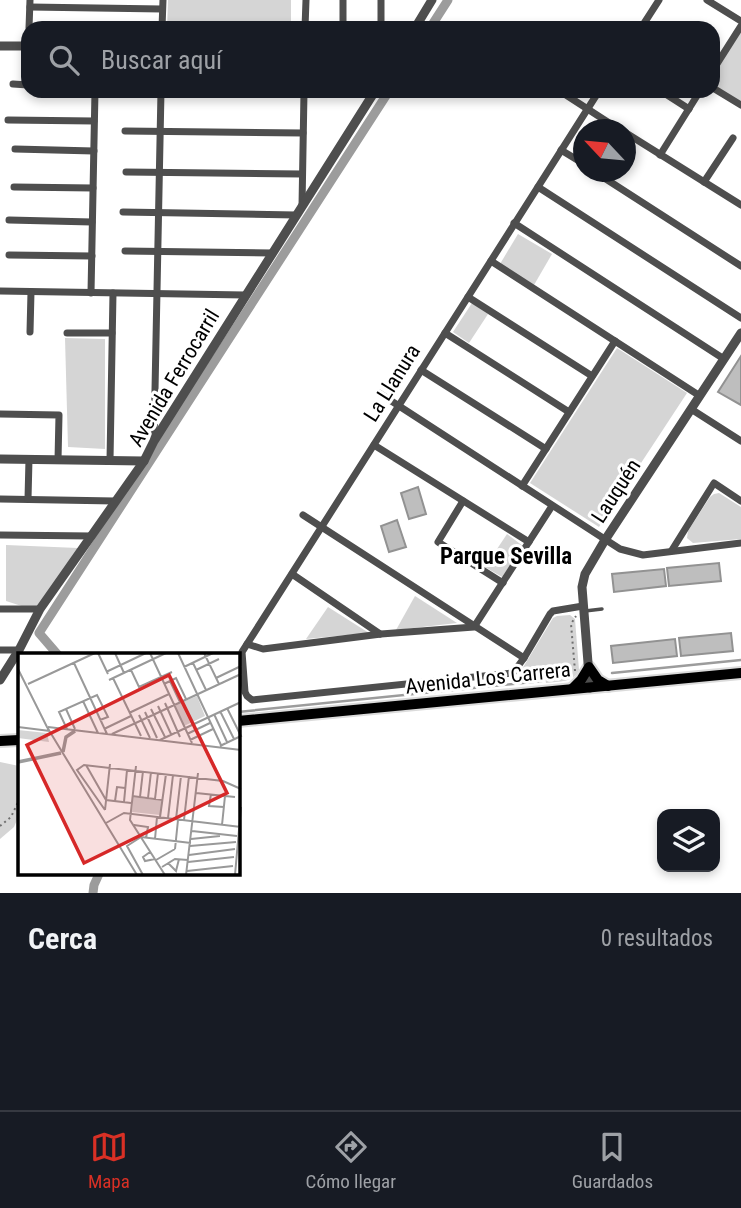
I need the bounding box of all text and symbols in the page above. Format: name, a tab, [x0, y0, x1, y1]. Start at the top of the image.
search box	[21, 21, 720, 98]
icon: search	[45, 41, 83, 79]
text: Buscar aquí	[101, 45, 222, 75]
north arrow	[573, 119, 636, 182]
street label: Avenida Ferrocarril	[124, 305, 224, 451]
street label: La Llanura	[359, 340, 425, 426]
street label: Lauquén	[587, 455, 645, 527]
district label: Parque Sevilla	[440, 543, 572, 570]
inset map	[18, 653, 240, 876]
street label: Avenida Los Carrera	[404, 657, 572, 699]
map controls	[657, 809, 720, 872]
button: layers	[657, 809, 720, 872]
text: Cerca	[28, 921, 97, 956]
text: 0 resultados	[601, 925, 713, 952]
tab: Mapa	[88, 1128, 130, 1193]
tab: Cómo llegar	[306, 1128, 396, 1193]
tab: Guardados	[572, 1128, 653, 1193]

